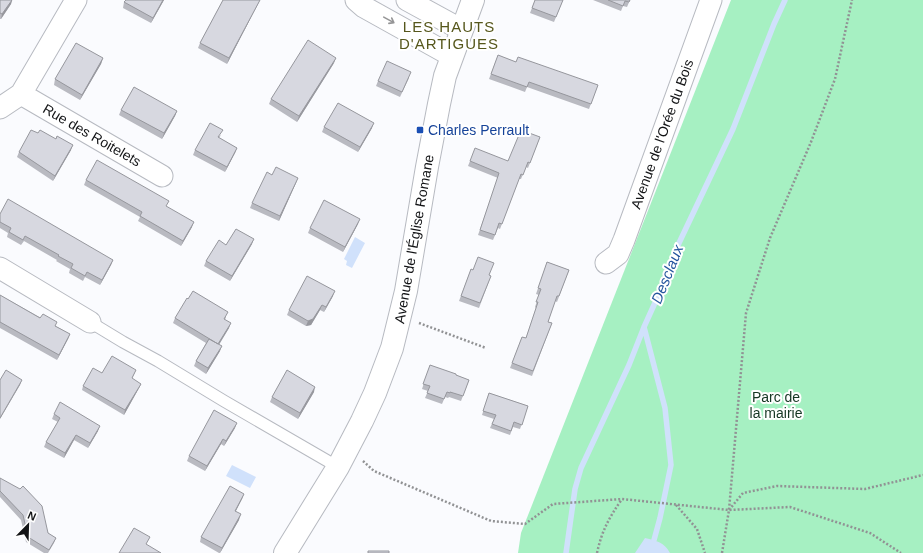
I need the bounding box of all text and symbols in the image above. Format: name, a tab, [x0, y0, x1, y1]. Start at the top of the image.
one-way arrow	[382, 17, 394, 25]
district label: LES HAUTS D'ARTIGUES	[399, 18, 499, 52]
street label: Avenue de l'Orée du Bois	[627, 57, 697, 211]
street label: Rue des Roitelets	[40, 100, 144, 170]
place label: Charles Perrault	[428, 122, 529, 138]
marker: Charles Perrault	[415, 125, 425, 135]
street label: Avenue de l'Église Romane	[391, 153, 437, 325]
water label: Desclaux	[648, 242, 687, 306]
park label: Parc de la mairie	[750, 389, 803, 421]
north arrow	[8, 505, 48, 545]
text: N	[26, 509, 38, 523]

